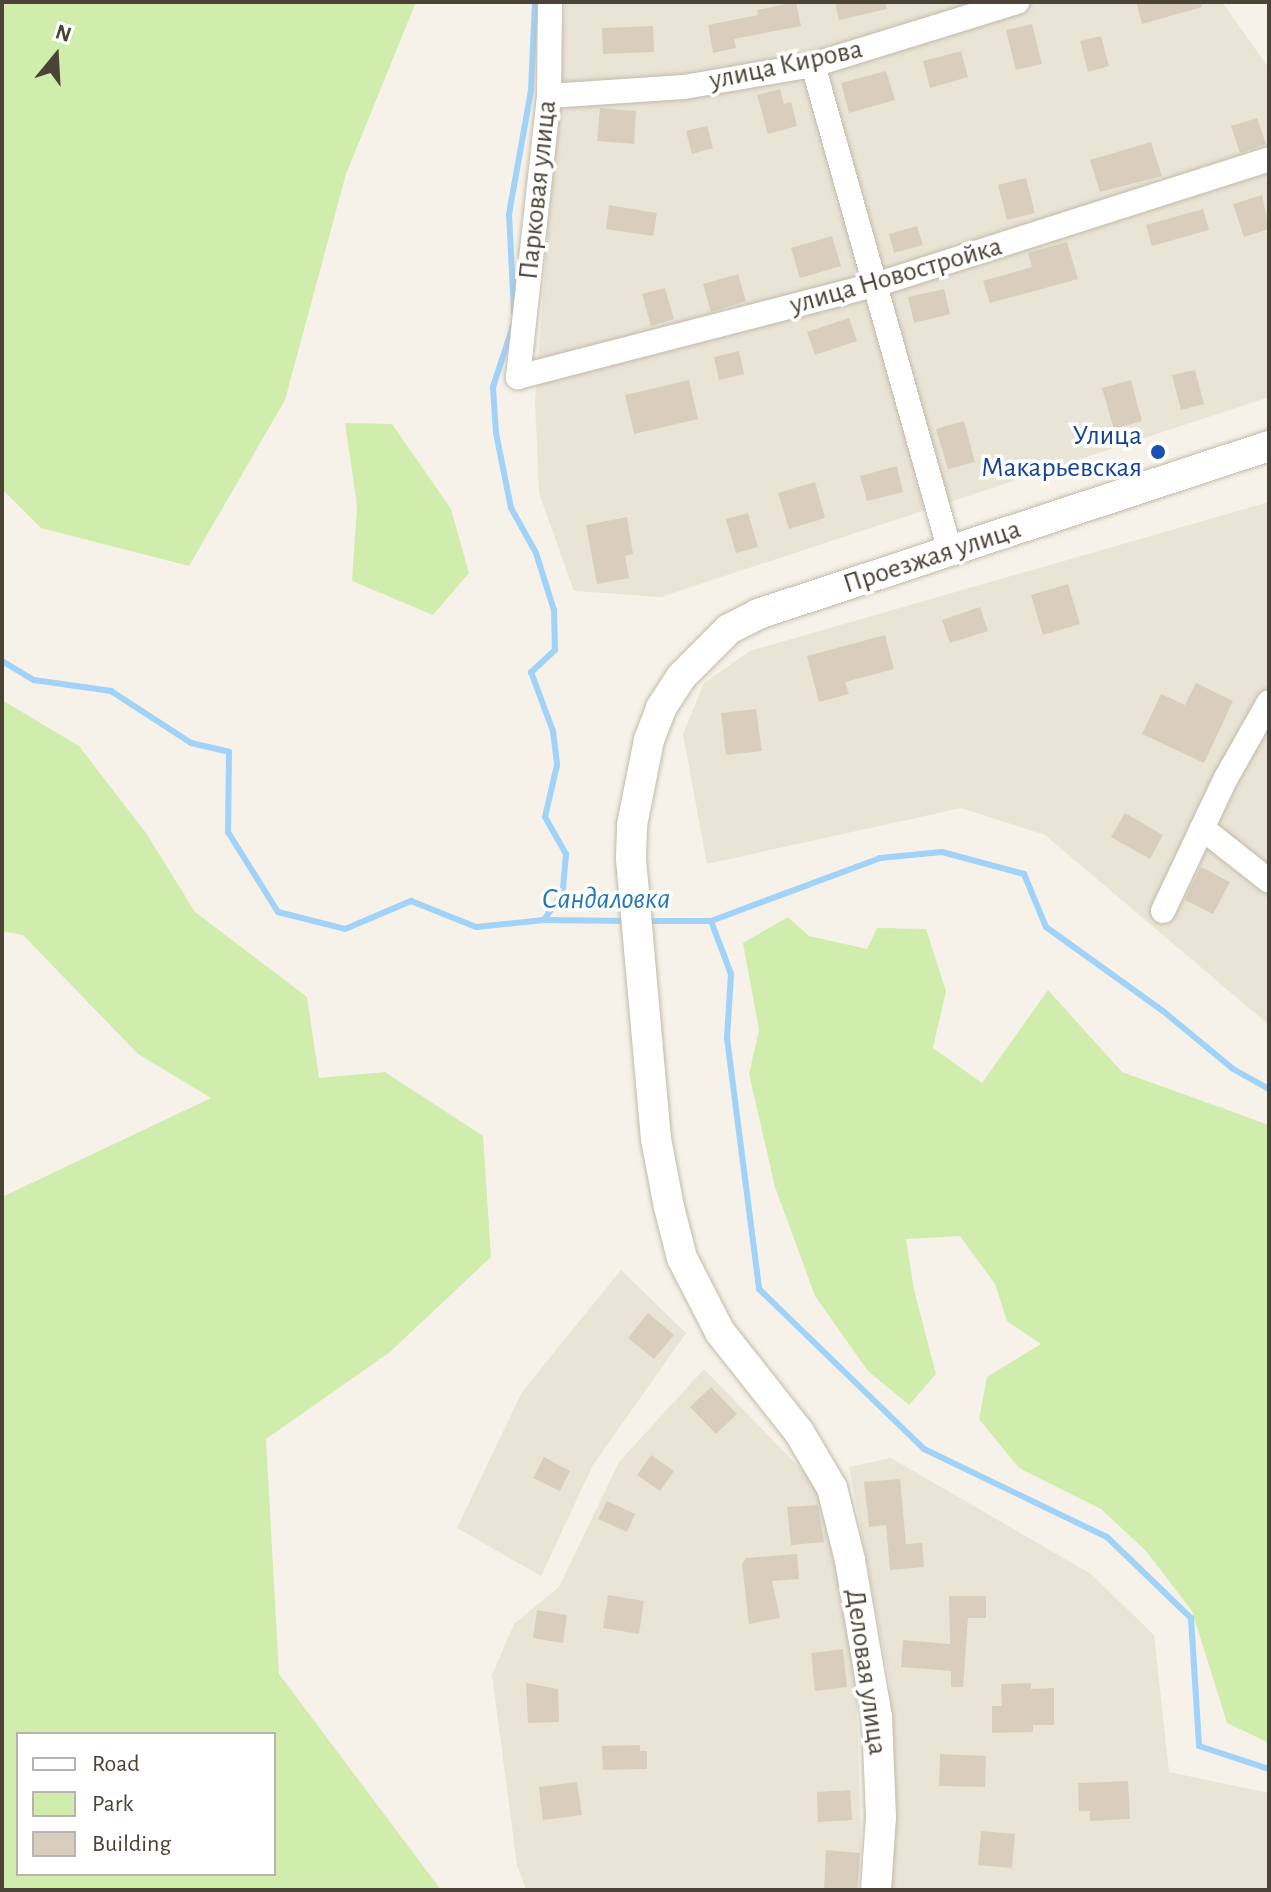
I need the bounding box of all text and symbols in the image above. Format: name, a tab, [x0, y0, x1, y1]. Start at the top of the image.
north arrow	[16, 16, 96, 96]
text: N	[53, 20, 74, 46]
street label: улица Кирова	[706, 32, 866, 98]
street label: Парковая улица	[512, 99, 564, 281]
street label: улица Новостройка	[786, 230, 1006, 322]
place label: Улица Макарьевская	[981, 419, 1142, 485]
marker: Улица Макарьевская	[1149, 443, 1167, 461]
street label: Проезжая улица	[839, 512, 1025, 602]
water label: Сандаловка	[542, 881, 670, 917]
street label: Деловая улица	[838, 1587, 894, 1757]
legend	[16, 1732, 276, 1876]
text: Road	[92, 1752, 140, 1776]
text: Park	[92, 1792, 133, 1816]
text: Building	[92, 1832, 171, 1856]

